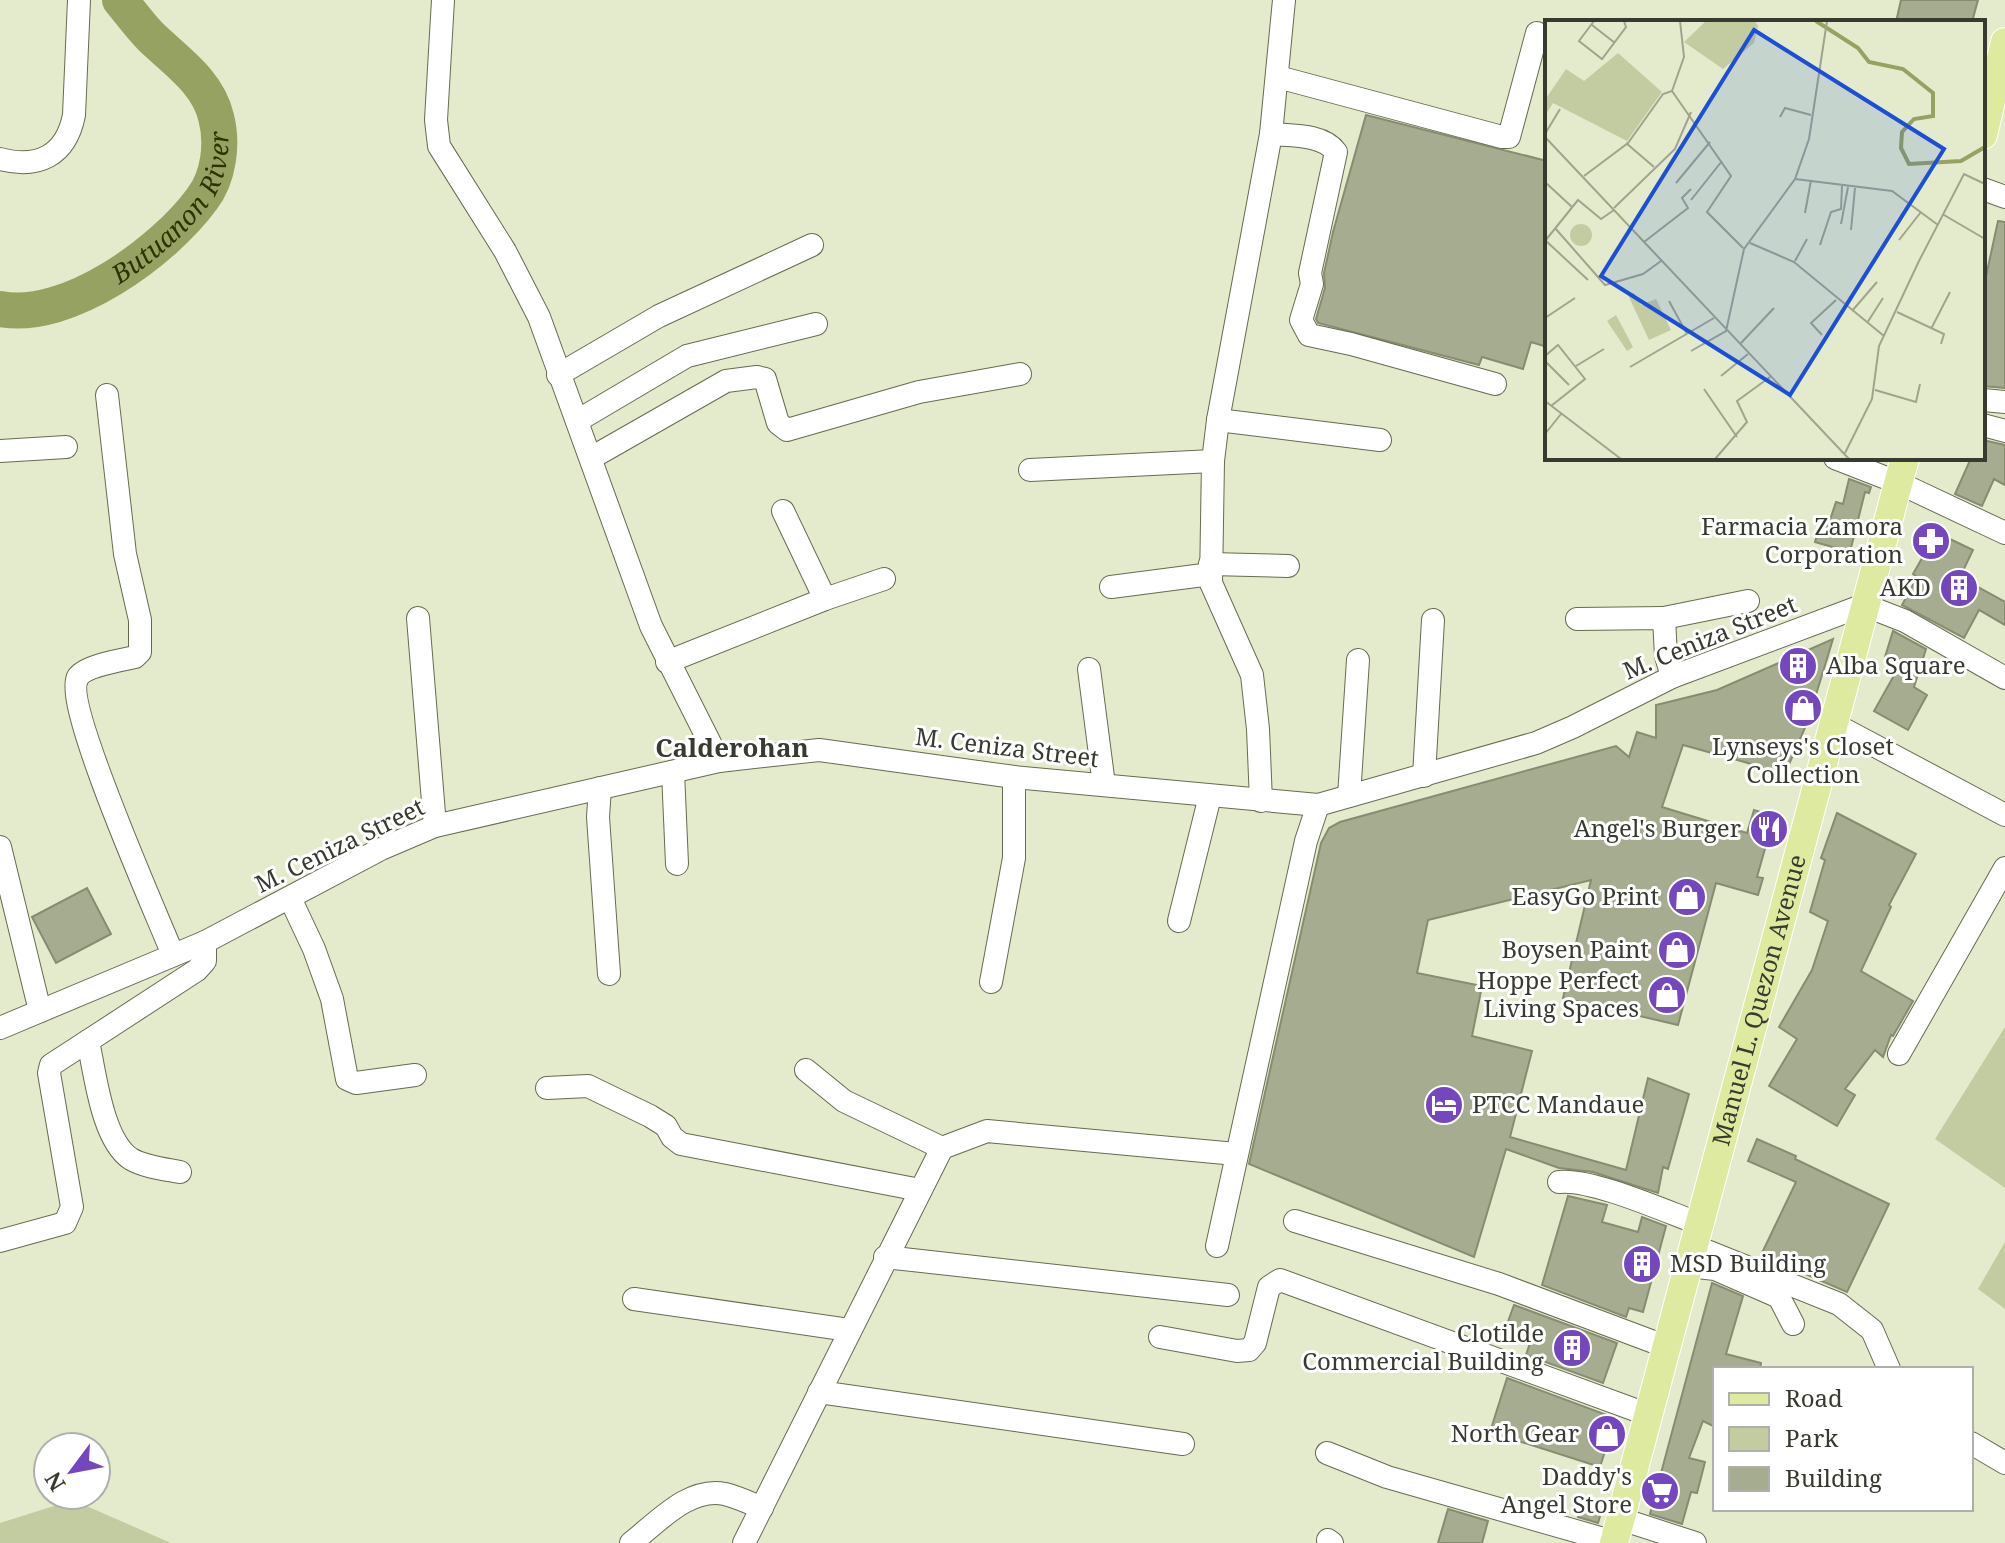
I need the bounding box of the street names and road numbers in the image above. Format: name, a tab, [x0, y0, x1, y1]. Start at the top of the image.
street label: M. Ceniza Street	[1618, 587, 1801, 686]
street label: M. Ceniza Street	[914, 719, 1101, 774]
street label: M. Ceniza Street	[249, 789, 429, 900]
street label: Manuel L. Quezon Avenue	[1703, 851, 1813, 1149]

